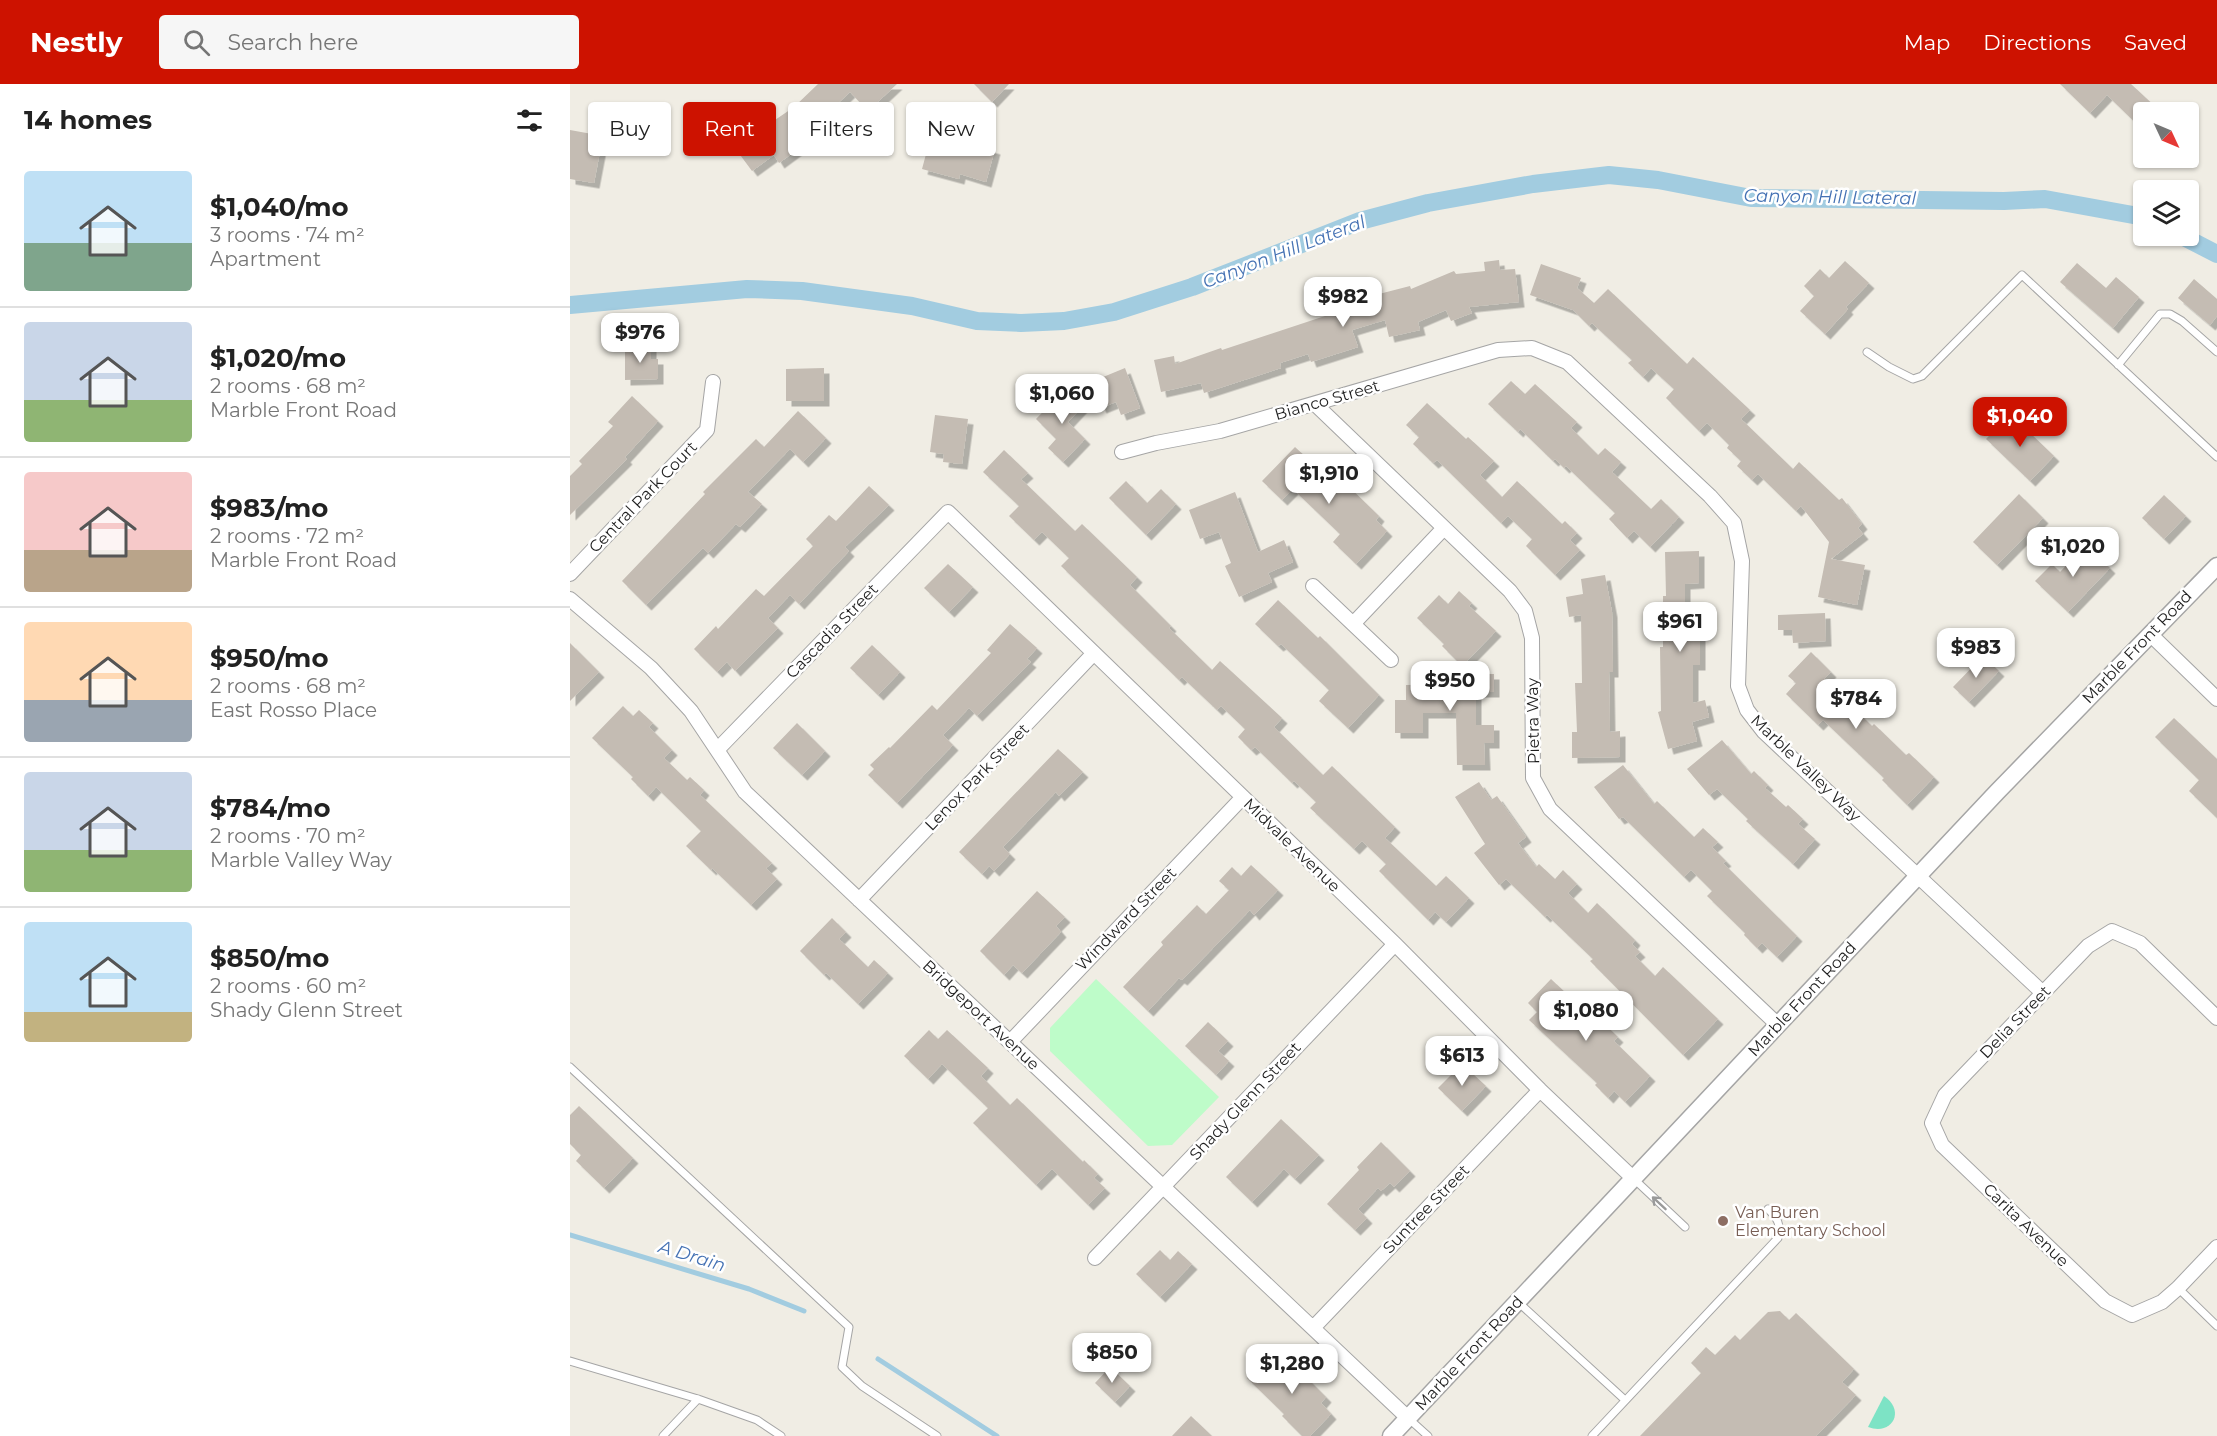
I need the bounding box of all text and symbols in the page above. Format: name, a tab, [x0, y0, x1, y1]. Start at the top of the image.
search box	[159, 15, 579, 69]
text: Nestly	[30, 25, 123, 59]
icon: search	[180, 26, 213, 59]
text: Search here	[228, 29, 358, 56]
text: Map	[1904, 30, 1950, 55]
text: Directions	[1983, 30, 2091, 55]
text: Saved	[2124, 30, 2187, 55]
chip: Buy	[588, 102, 671, 156]
chip: Rent	[683, 102, 776, 156]
chip: Filters	[788, 102, 894, 156]
chip: New	[906, 102, 996, 156]
north arrow	[2133, 102, 2199, 168]
map controls	[2133, 102, 2199, 246]
text: 14 homes	[24, 104, 152, 136]
icon: filters	[513, 104, 546, 137]
button: layers	[2133, 180, 2199, 246]
water label: Canyon Hill Lateral	[1743, 184, 1917, 210]
text: $1,040/mo	[210, 191, 349, 223]
icon: home	[72, 195, 144, 267]
water label: Canyon Hill Lateral	[1199, 211, 1369, 293]
text: 3 rooms · 74 m²	[210, 223, 365, 247]
text: Apartment	[210, 247, 321, 271]
pin: $982	[1307, 277, 1379, 328]
text: $982	[1318, 284, 1368, 308]
pin: $976	[604, 313, 676, 364]
text: $976	[615, 320, 665, 344]
text: $1,020/mo	[210, 342, 346, 374]
icon: home	[72, 346, 144, 418]
text: 2 rooms · 68 m²	[210, 374, 366, 398]
pin: $1,060	[1013, 374, 1111, 425]
street label: Bianco Street	[1272, 376, 1382, 424]
text: $1,060	[1029, 381, 1095, 405]
pin: $1,040	[1971, 397, 2069, 448]
text: Marble Front Road	[210, 398, 397, 422]
text: $1,040	[1987, 404, 2053, 428]
street label: Central Park Court	[585, 437, 701, 557]
pin: $1,910	[1280, 454, 1378, 505]
text: $1,910	[1299, 461, 1359, 485]
text: $983/mo	[210, 492, 328, 524]
icon: home	[72, 496, 144, 568]
text: 2 rooms · 72 m²	[210, 524, 364, 548]
pin: $1,020	[2024, 527, 2122, 578]
text: $1,020	[2041, 534, 2105, 558]
text: Marble Front Road	[210, 548, 397, 572]
street label: Cascadia Street	[782, 579, 882, 682]
street label: Marble Front Road	[2078, 587, 2196, 707]
pin: $961	[1644, 602, 1716, 653]
text: $961	[1657, 609, 1703, 633]
pin: $983	[1940, 628, 2012, 679]
text: $983	[1951, 635, 2001, 659]
text: $950/mo	[210, 642, 328, 674]
icon: home	[72, 646, 144, 718]
pin: $950	[1414, 661, 1486, 712]
text: $950	[1425, 668, 1475, 692]
text: 2 rooms · 68 m²	[210, 674, 366, 698]
street label: Pietra Way	[1523, 677, 1543, 764]
pin: $784	[1820, 679, 1892, 730]
text: $784	[1830, 686, 1882, 710]
text: East Rosso Place	[210, 698, 377, 722]
street label: Marble Valley Way	[1747, 711, 1865, 826]
street label: Lenox Park Street	[921, 719, 1033, 834]
text: $784/mo	[210, 792, 331, 824]
street label: Midvale Avenue	[1240, 794, 1344, 896]
icon: home	[72, 796, 144, 868]
text: 2 rooms · 70 m²	[210, 824, 366, 848]
text: Marble Valley Way	[210, 848, 392, 872]
street label: Windward Street	[1072, 863, 1181, 975]
street label: Marble Front Road	[1744, 938, 1860, 1060]
text: $850/mo	[210, 942, 329, 974]
icon: home	[72, 946, 144, 1018]
street label: Bridgeport Avenue	[919, 956, 1043, 1074]
text: 2 rooms · 60 m²	[210, 974, 366, 998]
street label: Delia Street	[1976, 981, 2055, 1062]
pin: $1,080	[1537, 991, 1635, 1042]
text: Shady Glenn Street	[210, 998, 403, 1022]
text: $1,080	[1553, 998, 1619, 1022]
pin: $613	[1426, 1036, 1498, 1087]
street label: Shady Glenn Street	[1185, 1038, 1305, 1164]
text: $613	[1439, 1043, 1485, 1067]
street label: Suntree Street	[1379, 1160, 1473, 1257]
street label: Carita Avenue	[1979, 1180, 2073, 1270]
one-way arrow	[1652, 1196, 1667, 1210]
place label: Van Buren Elementary School	[1735, 1203, 1886, 1240]
marker: Van Buren Elementary School	[1716, 1214, 1730, 1228]
water label: A Drain	[655, 1235, 728, 1277]
street label: Marble Front Road	[1411, 1292, 1527, 1414]
pin: $850	[1076, 1333, 1148, 1384]
text: $850	[1086, 1340, 1138, 1364]
pin: $1,280	[1243, 1344, 1341, 1395]
text: $1,280	[1260, 1351, 1324, 1375]

